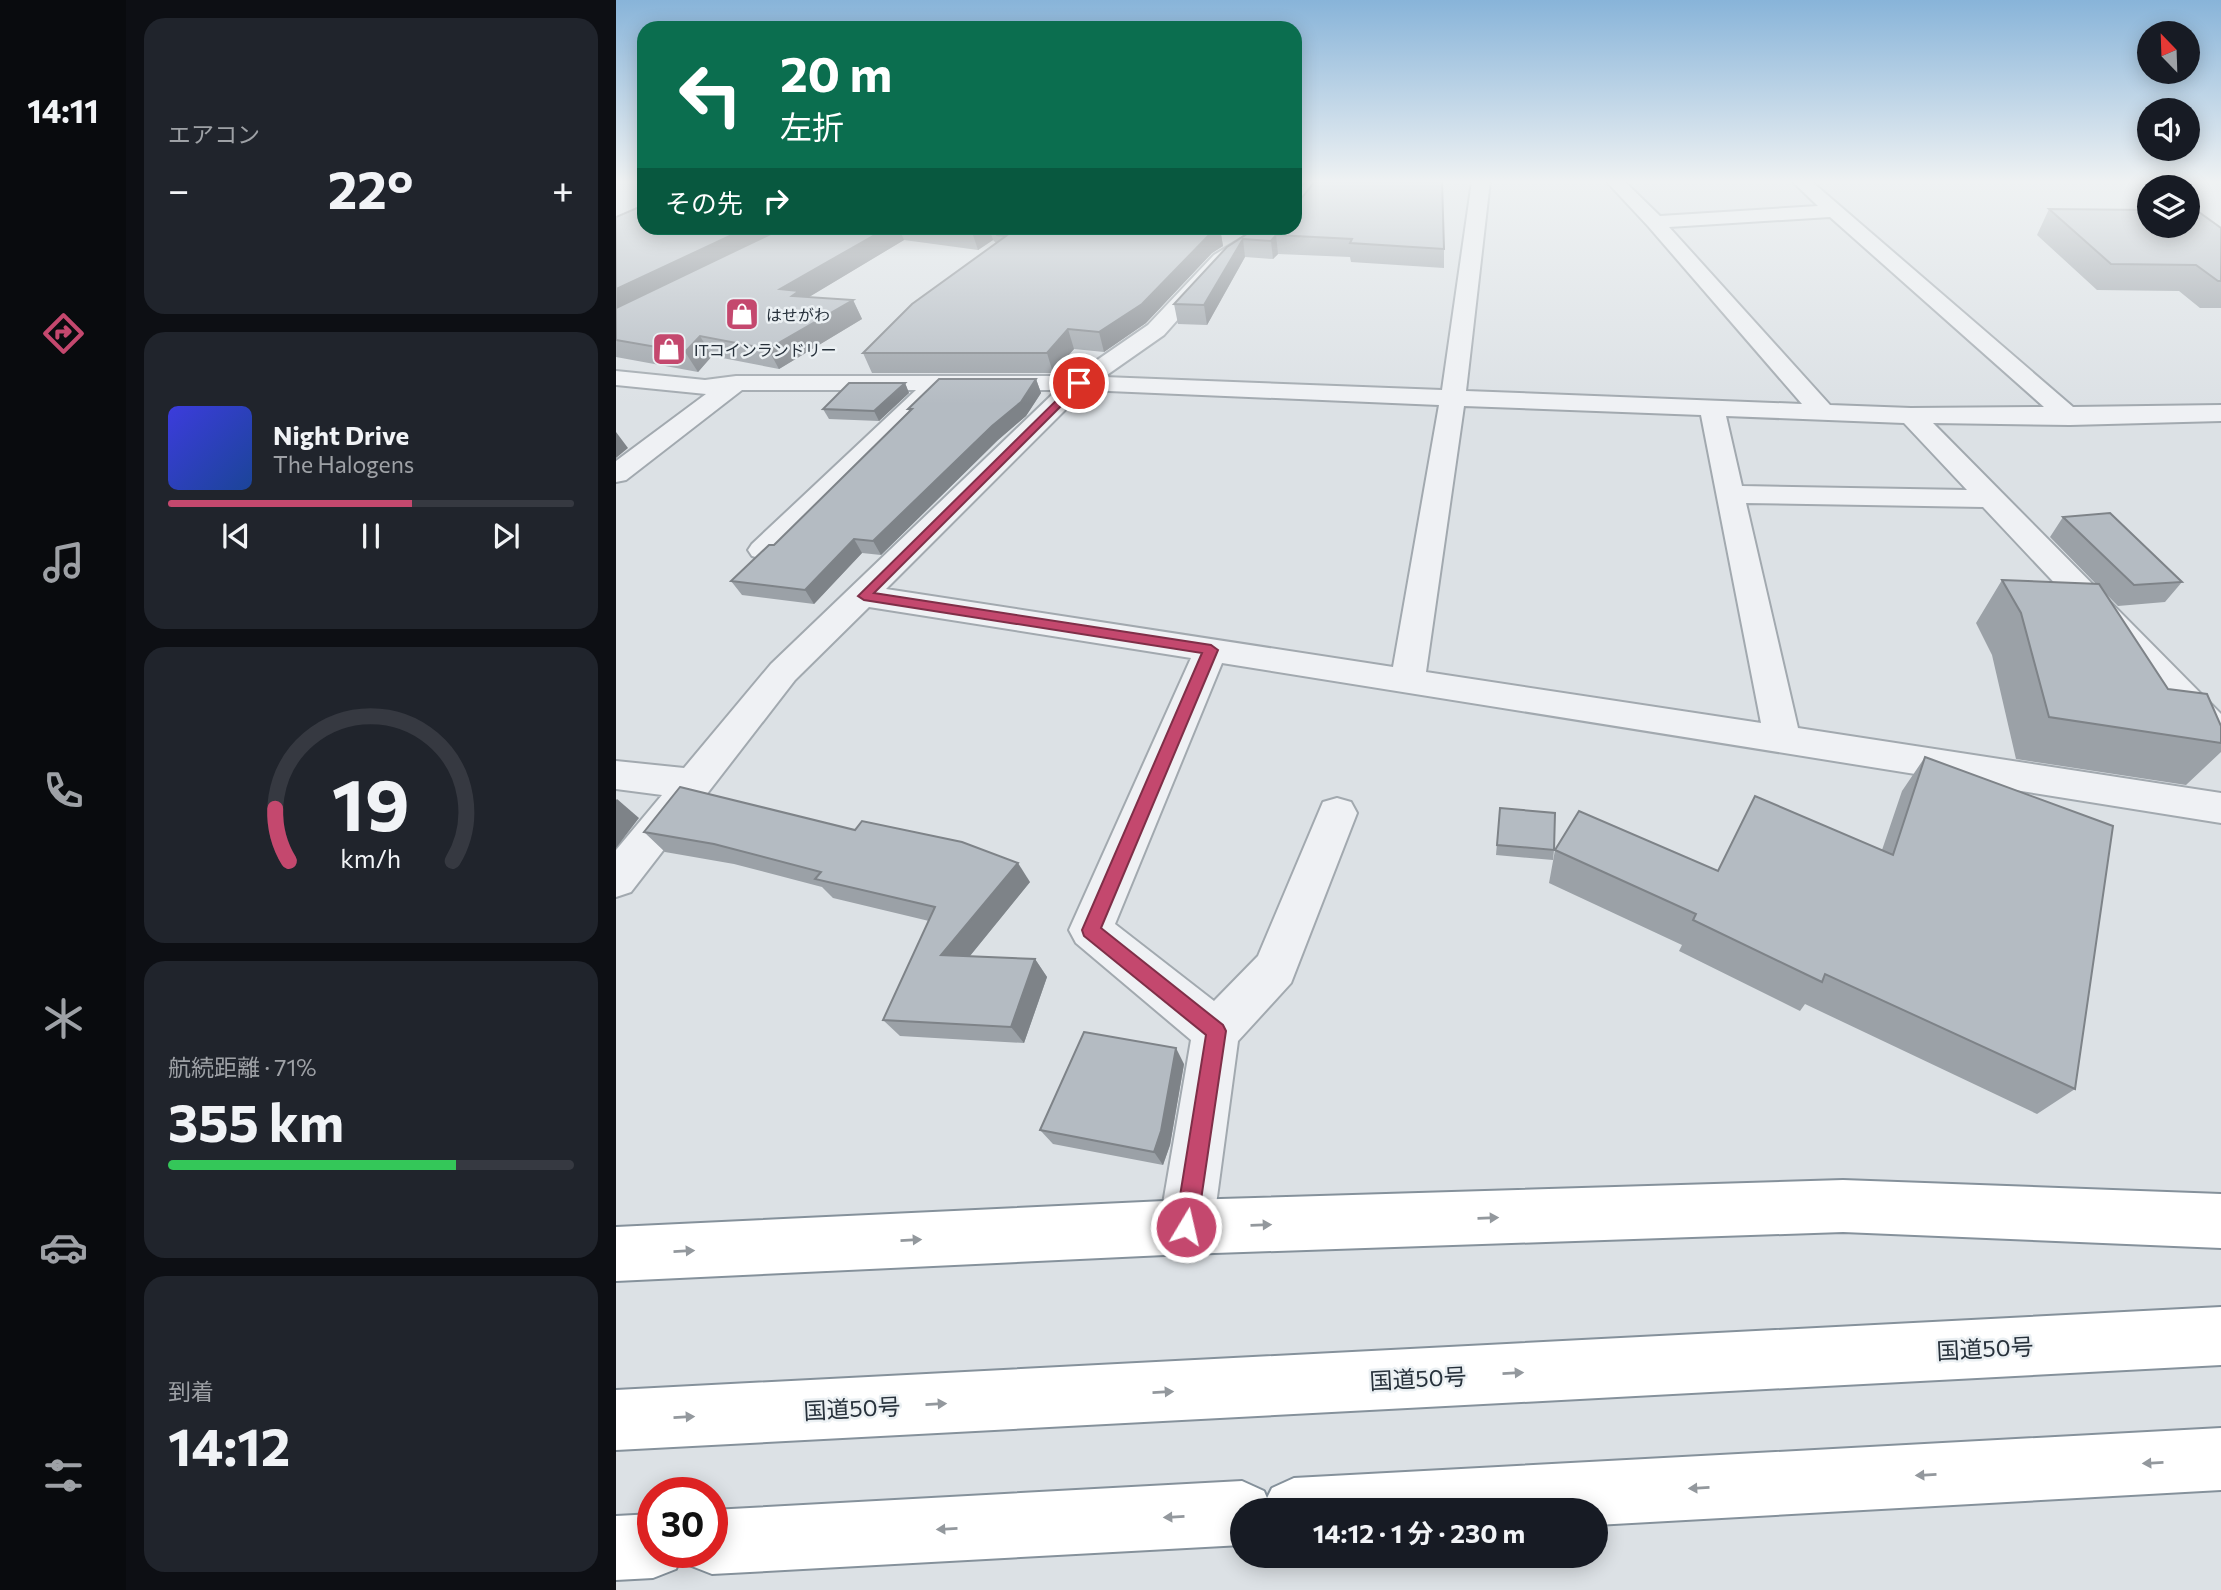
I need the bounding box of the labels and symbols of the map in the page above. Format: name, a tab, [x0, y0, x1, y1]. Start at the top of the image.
north arrow	[2137, 21, 2200, 84]
shop icon: はせがわ	[723, 295, 761, 333]
place label: はせがわ	[766, 305, 830, 324]
shop icon: ITコインランドリー	[650, 330, 688, 368]
place label: ITコインランドリー	[694, 340, 837, 359]
pin	[1049, 353, 1109, 413]
position arrow	[1149, 1190, 1223, 1264]
one-way arrow	[1478, 1212, 1500, 1223]
one-way arrow	[1250, 1219, 1272, 1230]
one-way arrow	[901, 1235, 923, 1246]
one-way arrow	[673, 1246, 695, 1257]
street label: 国道50号	[1936, 1331, 2034, 1365]
street label: 国道50号	[1369, 1361, 1467, 1395]
one-way arrow	[1502, 1368, 1524, 1379]
one-way arrow	[1152, 1386, 1174, 1397]
street label: 国道50号	[803, 1391, 901, 1425]
one-way arrow	[925, 1398, 947, 1409]
one-way arrow	[673, 1411, 695, 1422]
one-way arrow	[2142, 1458, 2164, 1469]
one-way arrow	[1914, 1470, 1936, 1481]
speed limit sign: 30	[637, 1477, 728, 1568]
one-way arrow	[1687, 1483, 1709, 1494]
one-way arrow	[1163, 1512, 1185, 1523]
one-way arrow	[936, 1524, 958, 1535]

